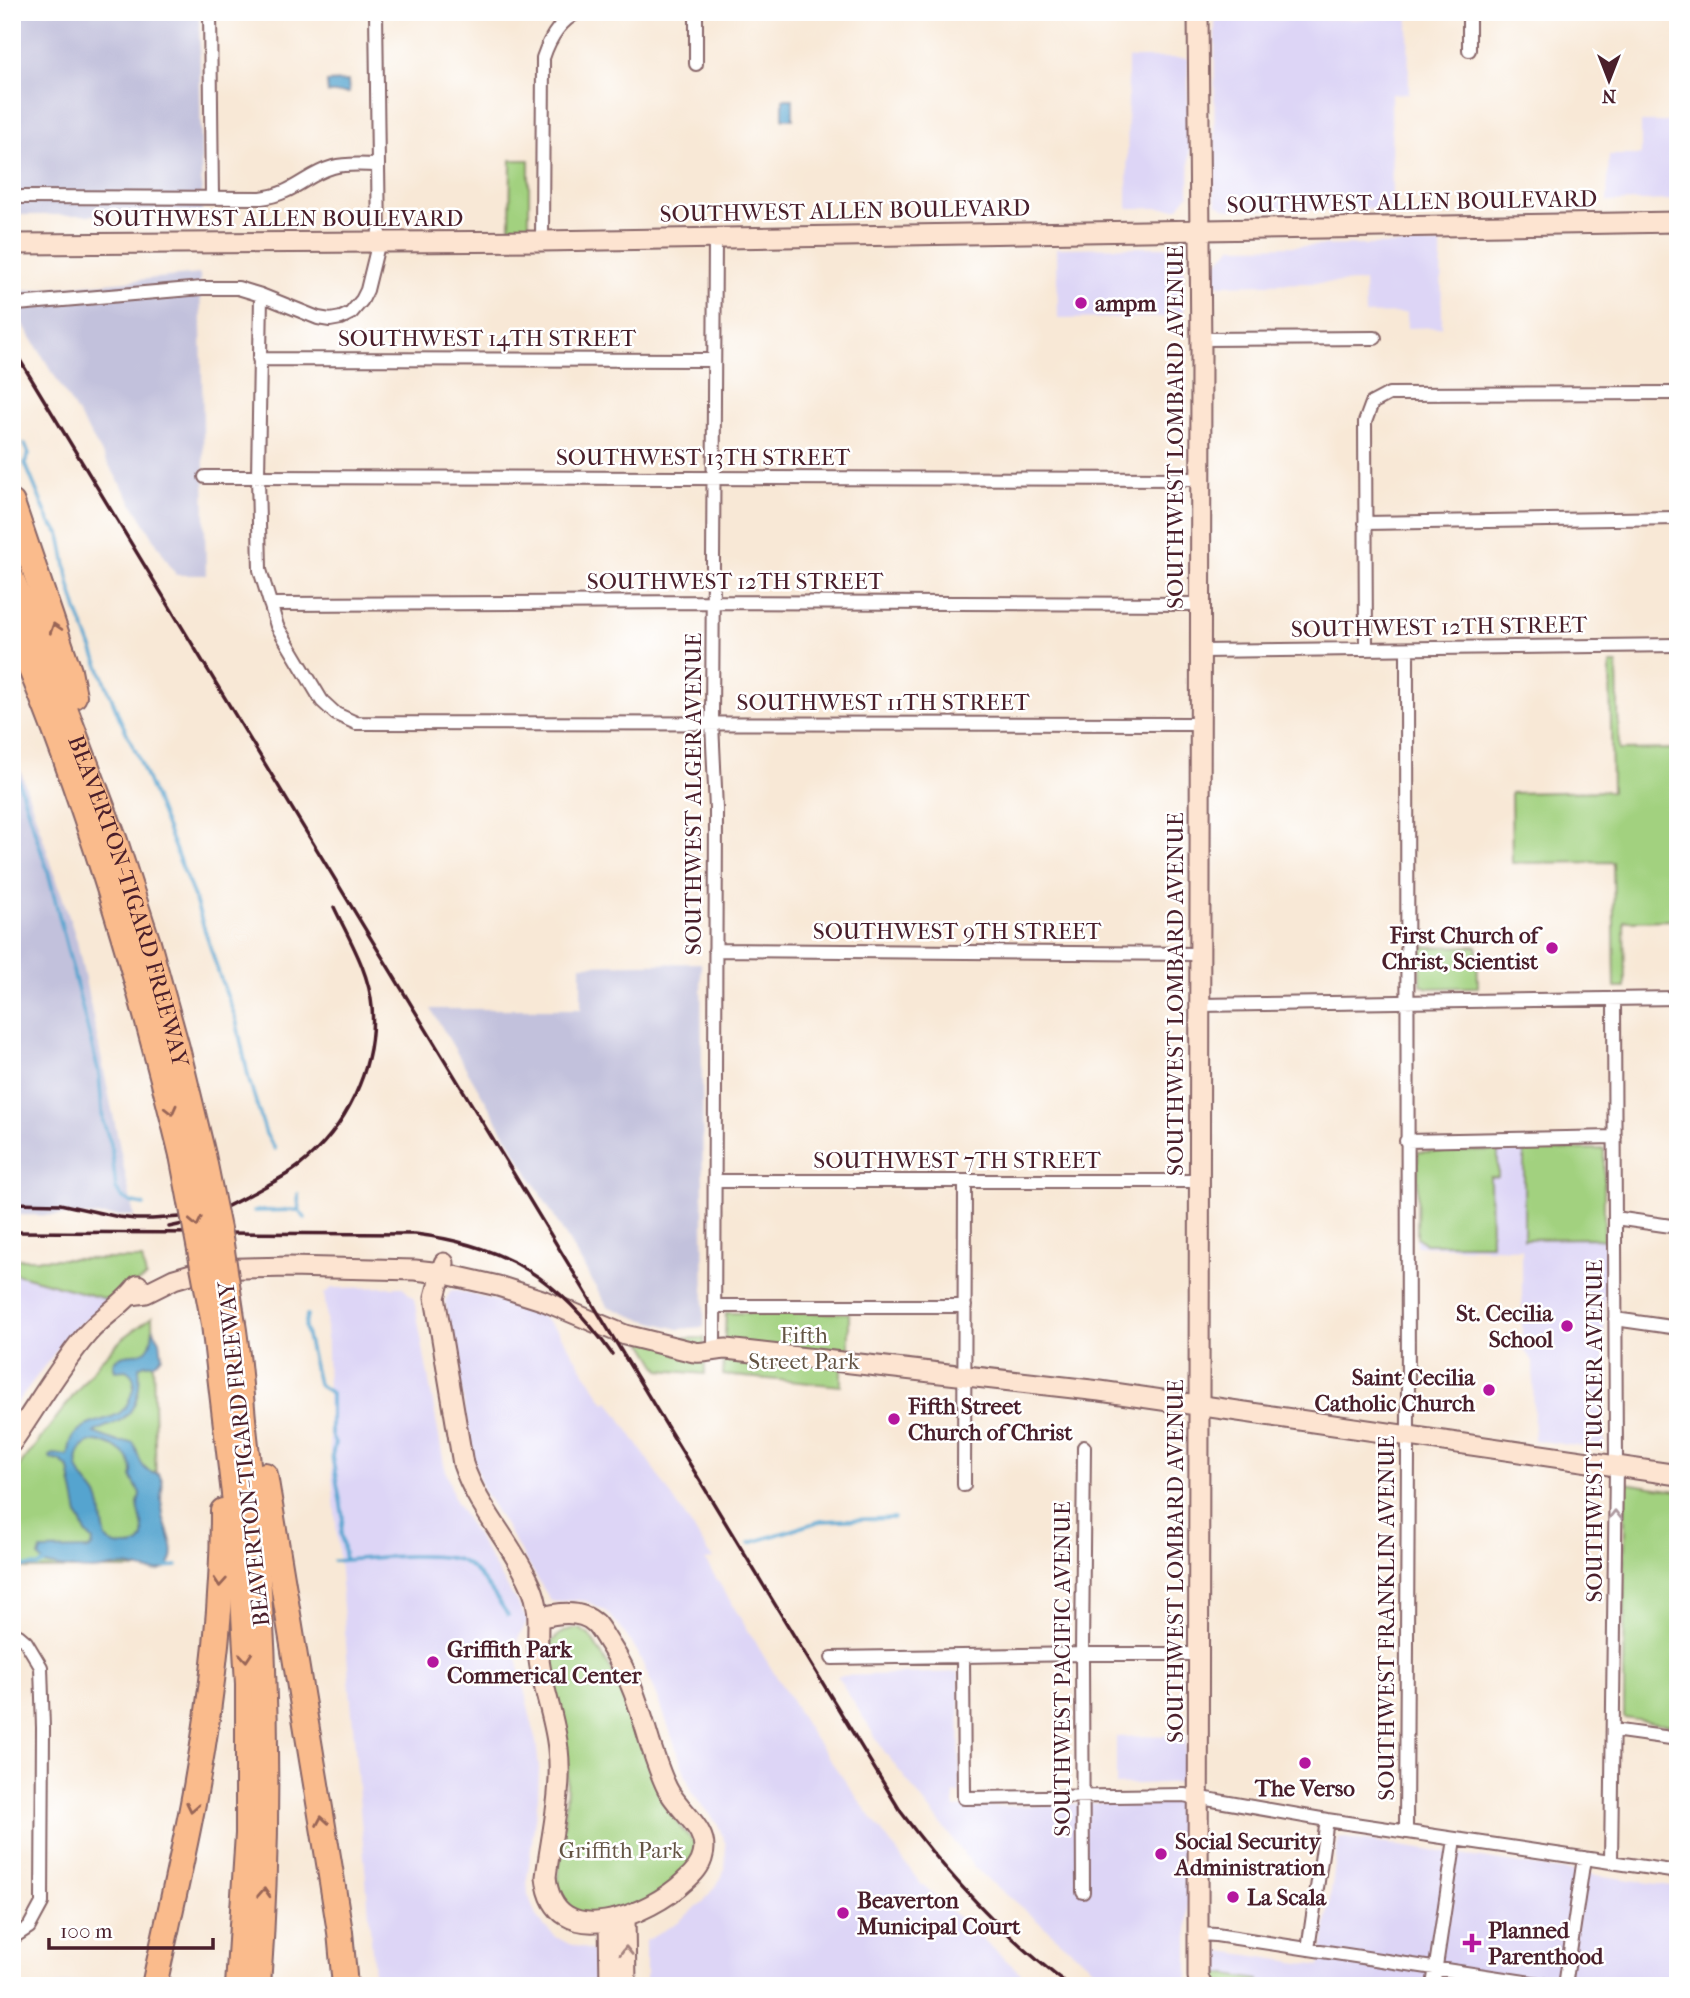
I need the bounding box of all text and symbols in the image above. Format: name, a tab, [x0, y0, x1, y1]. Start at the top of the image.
north arrow	[1574, 46, 1644, 116]
text: N	[1601, 85, 1616, 107]
street label: SOUTHWEST ALLEN BOULEVARD	[1226, 185, 1598, 219]
street label: SOUTHWEST ALLEN BOULEVARD	[659, 194, 1031, 228]
street label: SOUTHWEST ALLEN BOULEVARD	[93, 205, 463, 232]
street label: SOUTHWEST LOMBARD AVENUE	[1162, 245, 1189, 609]
place label: ampm	[1095, 290, 1157, 317]
marker: ampm	[1073, 295, 1089, 311]
street label: SOUTHWEST 14TH STREET	[338, 325, 637, 352]
street label: SOUTHWEST 13TH STREET	[556, 444, 851, 471]
street label: SOUTHWEST 12TH STREET	[587, 568, 884, 595]
street label: SOUTHWEST 12TH STREET	[1291, 611, 1588, 643]
one-way arrow	[48, 622, 63, 634]
street label: SOUTHWEST ALGER AVENUE	[680, 633, 707, 955]
street label: SOUTHWEST 11TH STREET	[737, 689, 1030, 716]
street label: BEAVERTON-TIGARD FREEWAY	[63, 731, 195, 1071]
street label: SOUTHWEST LOMBARD AVENUE	[1162, 812, 1189, 1176]
street label: SOUTHWEST 9TH STREET	[813, 918, 1102, 945]
place label: First Church of Christ, Scientist	[1382, 922, 1543, 975]
marker: First Church of Christ, Scientist	[1544, 940, 1560, 956]
one-way arrow	[163, 1104, 177, 1116]
street label: SOUTHWEST 7TH STREET	[813, 1147, 1101, 1174]
one-way arrow	[187, 1216, 202, 1228]
street label: SOUTHWEST TUCKER AVENUE	[1581, 1259, 1608, 1603]
street label: BEAVERTON-TIGARD FREEWAY	[212, 1279, 276, 1628]
place label: St. Cecilia School	[1456, 1300, 1554, 1353]
marker: St. Cecilia School	[1559, 1318, 1575, 1334]
park label: Fifth Street Park	[748, 1322, 861, 1375]
place label: Saint Cecilia Catholic Church	[1315, 1364, 1476, 1417]
street label: SOUTHWEST LOMBARD AVENUE	[1162, 1379, 1189, 1743]
marker: Saint Cecilia Catholic Church	[1481, 1382, 1497, 1398]
place label: Fifth Street Church of Christ	[907, 1393, 1073, 1446]
marker: Fifth Street Church of Christ	[886, 1411, 902, 1427]
street label: SOUTHWEST FRANKLIN AVENUE	[1373, 1435, 1400, 1801]
street label: SOUTHWEST PACIFIC AVENUE	[1049, 1501, 1076, 1837]
one-way arrow	[1607, 1509, 1623, 1520]
one-way arrow	[213, 1577, 228, 1588]
place label: Griffith Park Commerical Center	[447, 1636, 643, 1689]
one-way arrow	[238, 1651, 253, 1662]
marker: Griffith Park Commerical Center	[425, 1654, 441, 1670]
marker: The Verso	[1297, 1755, 1313, 1771]
place label: The Verso	[1254, 1775, 1355, 1802]
one-way arrow	[185, 1801, 200, 1813]
one-way arrow	[315, 1815, 330, 1827]
place label: Social Security Administration	[1173, 1828, 1326, 1881]
park label: Griffith Park	[559, 1837, 685, 1864]
marker: Social Security Administration	[1153, 1846, 1169, 1862]
place label: La Scala	[1247, 1884, 1328, 1911]
one-way arrow	[257, 1887, 272, 1898]
place label: Beaverton Municipal Court	[857, 1887, 1021, 1940]
marker: La Scala	[1225, 1889, 1241, 1905]
marker: Beaverton Municipal Court	[835, 1905, 851, 1921]
scale bar	[49, 1907, 214, 1951]
place label: Planned Parenthood	[1488, 1917, 1605, 1970]
text: 100 m	[60, 1919, 113, 1943]
marker: Planned Parenthood	[1462, 1933, 1482, 1953]
one-way arrow	[618, 1945, 634, 1956]

